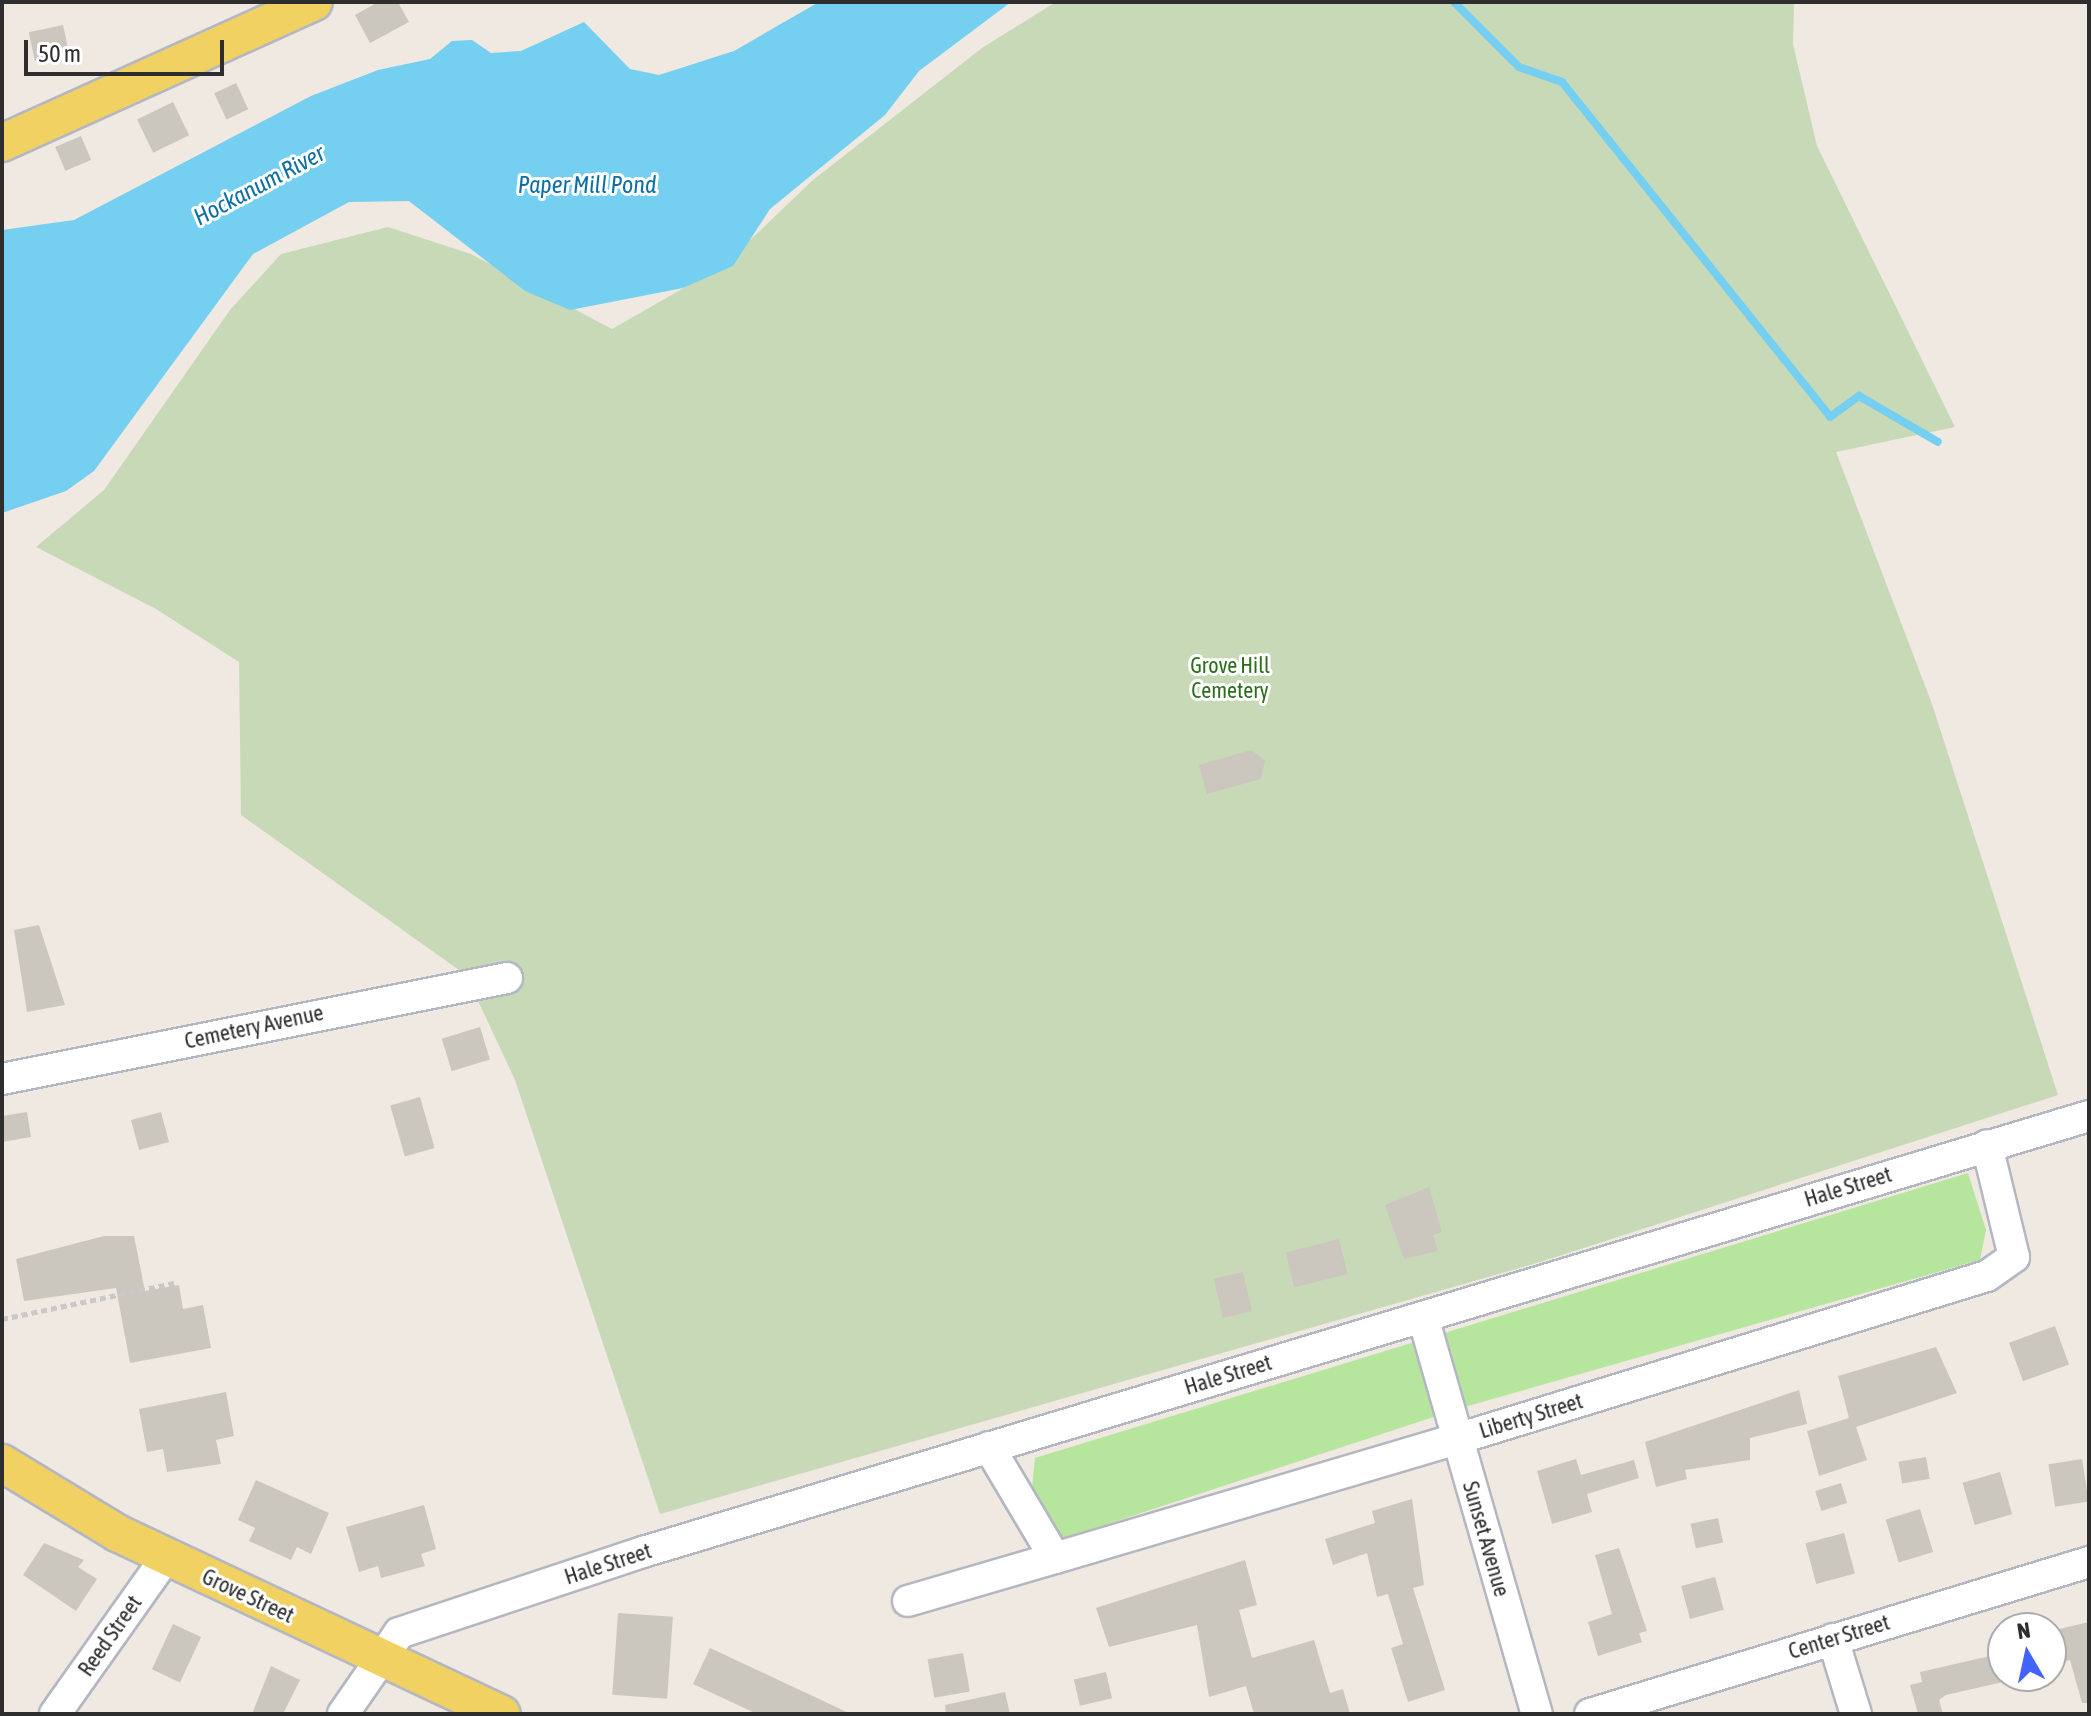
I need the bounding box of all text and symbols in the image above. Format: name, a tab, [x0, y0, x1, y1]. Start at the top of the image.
scale bar	[28, 24, 228, 74]
text: 50 m	[38, 40, 81, 67]
water label: Hockanum River	[189, 138, 329, 232]
water label: Paper Mill Pond	[518, 171, 656, 199]
park label: Grove Hill Cemetery	[1190, 652, 1270, 704]
street label: Cemetery Avenue	[182, 999, 326, 1055]
street label: Hale Street	[1801, 1161, 1895, 1213]
street label: Hale Street	[1181, 1349, 1275, 1401]
street label: Liberty Street	[1476, 1388, 1586, 1444]
street label: Sunset Avenue	[1457, 1478, 1515, 1600]
street label: Hale Street	[561, 1538, 655, 1590]
street label: Grove Street	[198, 1563, 298, 1629]
street label: Reed Street	[73, 1591, 147, 1681]
street label: Center Street	[1785, 1609, 1893, 1665]
north arrow	[1987, 1612, 2067, 1692]
text: N	[2015, 1616, 2032, 1644]

